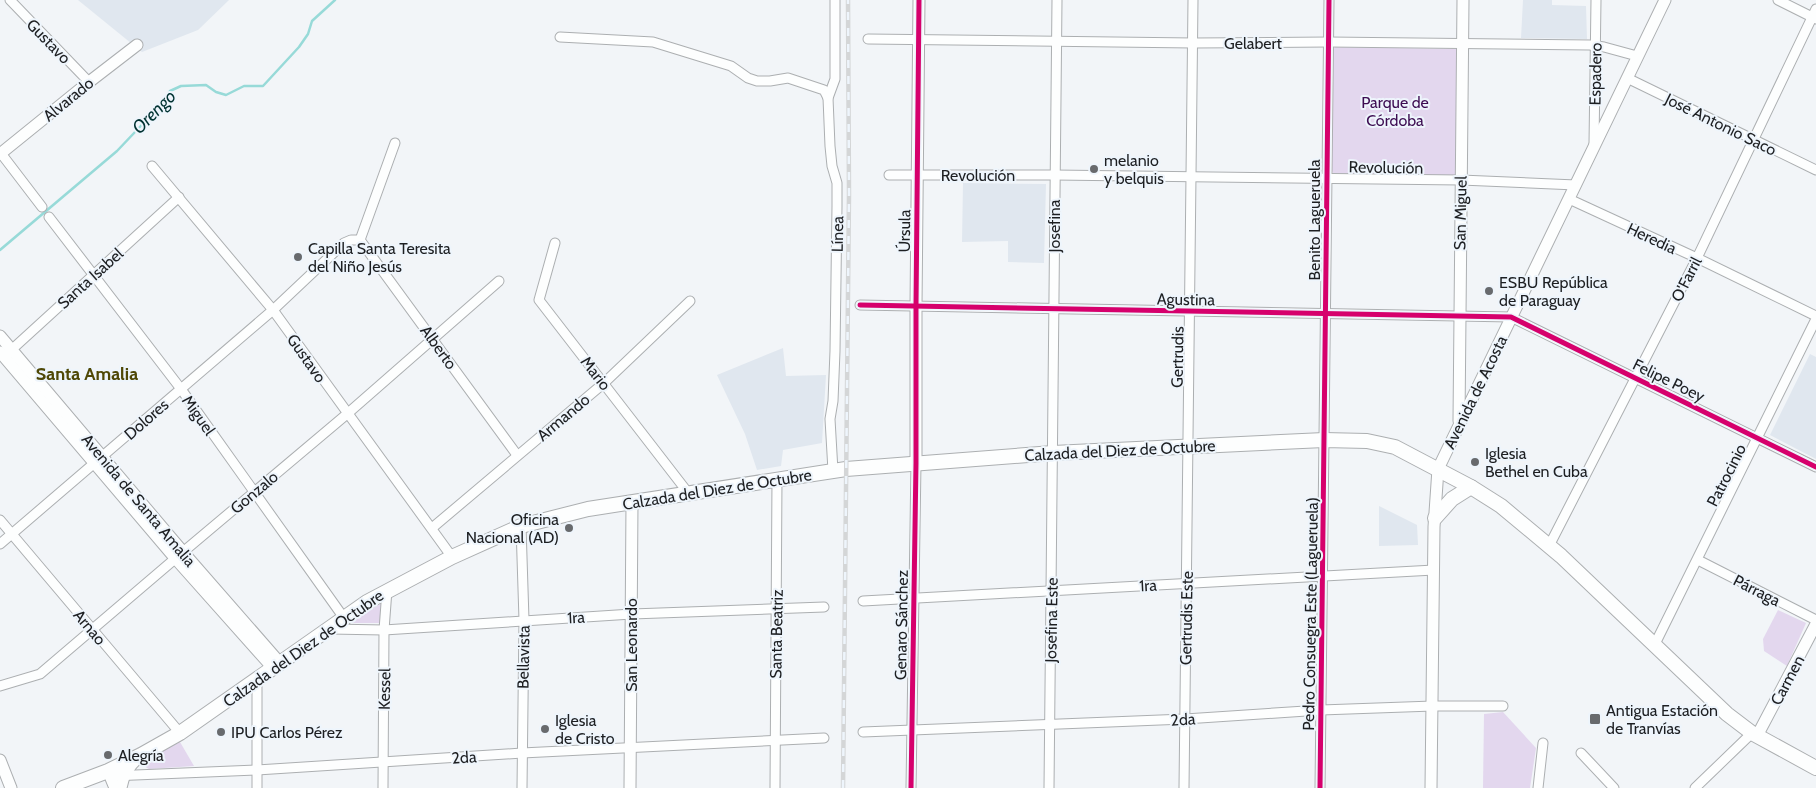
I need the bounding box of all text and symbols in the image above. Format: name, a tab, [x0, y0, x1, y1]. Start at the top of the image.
street label: Gustavo	[23, 15, 75, 68]
street label: Gelabert	[1224, 34, 1283, 53]
street label: Espadero	[1585, 42, 1606, 106]
street label: Alvarado	[39, 73, 97, 125]
water label: Orengo	[127, 85, 181, 139]
street label: José Antonio Saco	[1661, 89, 1780, 160]
park label: Parque de Córdoba	[1361, 93, 1429, 130]
place label: melanio y belquis	[1104, 151, 1164, 188]
street label: Revolución	[1349, 157, 1423, 178]
street label: Benito Lagueruela	[1305, 159, 1324, 281]
marker: melanio y belquis	[1088, 163, 1100, 175]
street label: Revolución	[941, 166, 1015, 185]
street label: San Miguel	[1450, 176, 1471, 250]
street label: Josefina	[1045, 199, 1064, 253]
street label: Úrsula	[895, 209, 914, 253]
street label: Línea	[828, 215, 847, 252]
street label: Heredia	[1624, 219, 1680, 258]
place label: Capilla Santa Teresita del Niño Jesús	[308, 239, 451, 276]
street label: Santa Isabel	[54, 244, 127, 313]
marker: Capilla Santa Teresita del Niño Jesús	[292, 251, 304, 263]
street label: O'Farril	[1667, 254, 1706, 305]
place label: ESBU República de Paraguay	[1499, 273, 1608, 310]
marker: ESBU República de Paraguay	[1483, 285, 1495, 297]
street label: Agustina	[1157, 289, 1216, 310]
street label: Alberto	[416, 322, 461, 373]
street label: Gertrudis	[1167, 326, 1188, 388]
street label: Gustavo	[283, 330, 330, 386]
street label: Avenida de Acosta	[1440, 332, 1511, 452]
street label: Mario	[576, 353, 615, 394]
street label: Felipe Poey	[1630, 355, 1708, 406]
district label: Santa Amalia	[36, 363, 138, 385]
street label: Armando	[533, 390, 594, 445]
street label: Miguel	[178, 392, 219, 439]
street label: Dolores	[120, 395, 173, 444]
street label: Avenida de Santa Amalia	[78, 430, 200, 571]
street label: Calzada del Diez de Octubre	[1024, 436, 1216, 465]
street label: Patrocinio	[1703, 441, 1750, 510]
place label: Iglesia Bethel en Cuba	[1485, 444, 1588, 481]
marker: Iglesia Bethel en Cuba	[1469, 456, 1481, 468]
street label: Calzada del Diez de Octubre	[621, 465, 813, 514]
street label: Gonzalo	[227, 467, 282, 518]
street label: Pedro Consuegra Este (Lagueruela)	[1299, 497, 1322, 731]
place label: Oficina Nacional (AD)	[466, 510, 559, 547]
marker: Oficina Nacional (AD)	[563, 522, 575, 534]
street label: Genaro Sánchez	[891, 569, 912, 680]
street label: Gertrudis Este	[1176, 571, 1197, 665]
street label: Párraga	[1730, 571, 1784, 610]
street label: 1ra	[1139, 576, 1158, 595]
street label: Josefina Este	[1041, 577, 1062, 664]
street label: Calzada del Diez de Octubre	[220, 586, 387, 711]
street label: Santa Beatriz	[766, 589, 787, 679]
street label: San Leonardo	[622, 598, 641, 692]
street label: Arnao	[69, 606, 110, 649]
street label: 1ra	[567, 608, 586, 627]
street label: Bellavista	[513, 625, 534, 689]
street label: Carmen	[1766, 652, 1808, 708]
street label: Kessel	[375, 668, 394, 710]
place label: Antigua Estación de Tranvías	[1606, 701, 1718, 738]
street label: 2da	[1170, 709, 1196, 730]
place label: Iglesia de Cristo	[555, 711, 615, 748]
marker: Antigua Estación de Tranvías	[1588, 712, 1602, 726]
place label: IPU Carlos Pérez	[231, 723, 343, 742]
marker: Iglesia de Cristo	[539, 723, 551, 735]
marker: IPU Carlos Pérez	[215, 726, 227, 738]
place label: Alegría	[118, 746, 164, 765]
street label: 2da	[451, 747, 477, 768]
marker: Alegría	[102, 749, 114, 761]

